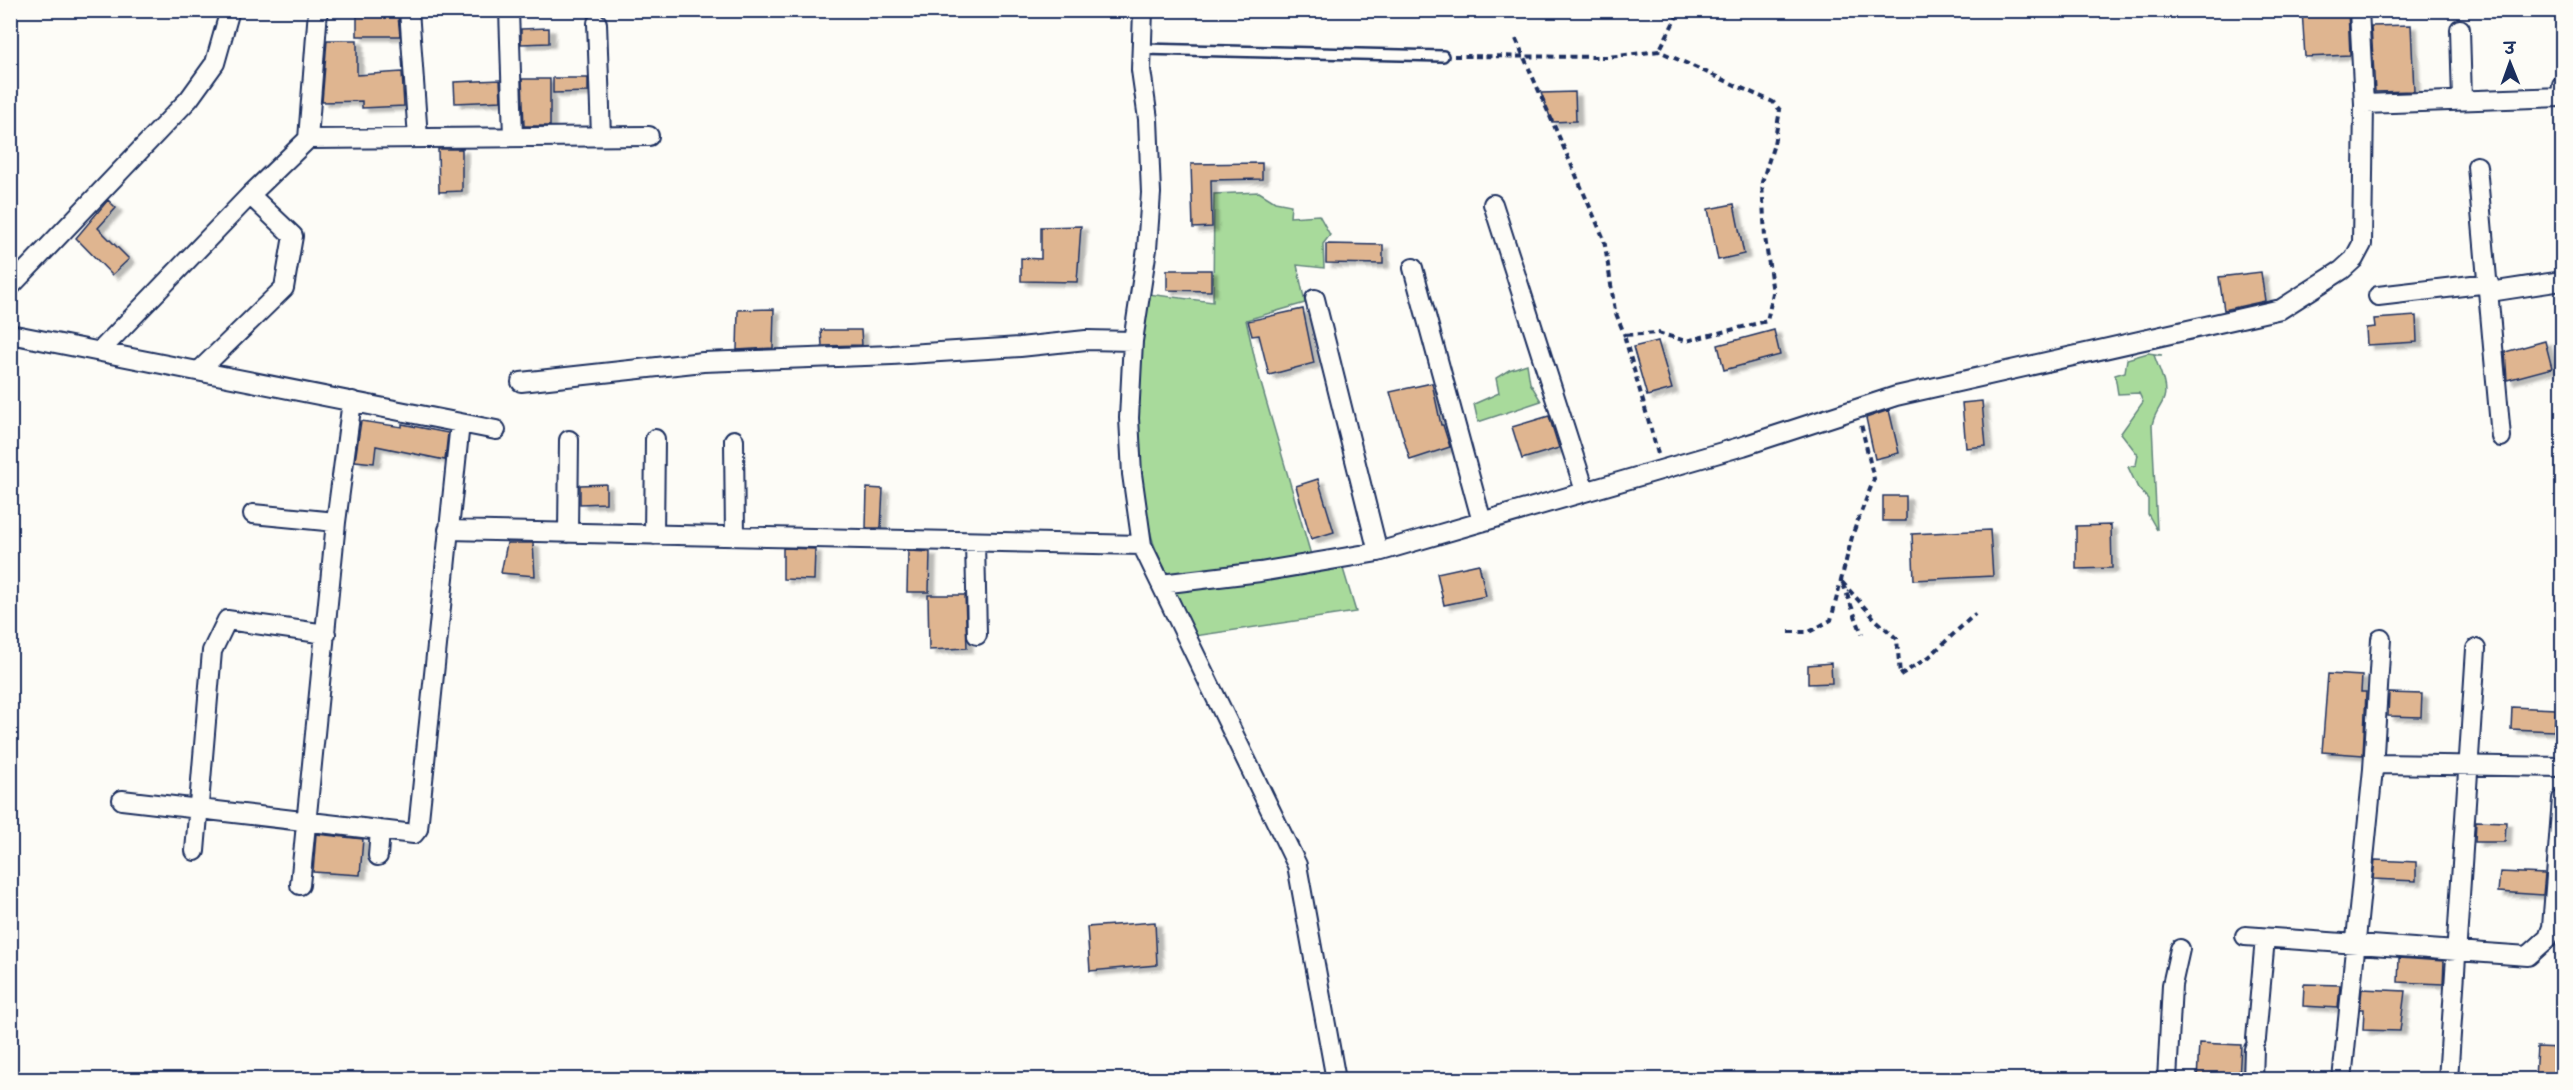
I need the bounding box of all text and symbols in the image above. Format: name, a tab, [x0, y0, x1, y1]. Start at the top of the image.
north arrow	[2480, 33, 2540, 93]
text: उ	[2502, 42, 2517, 61]

